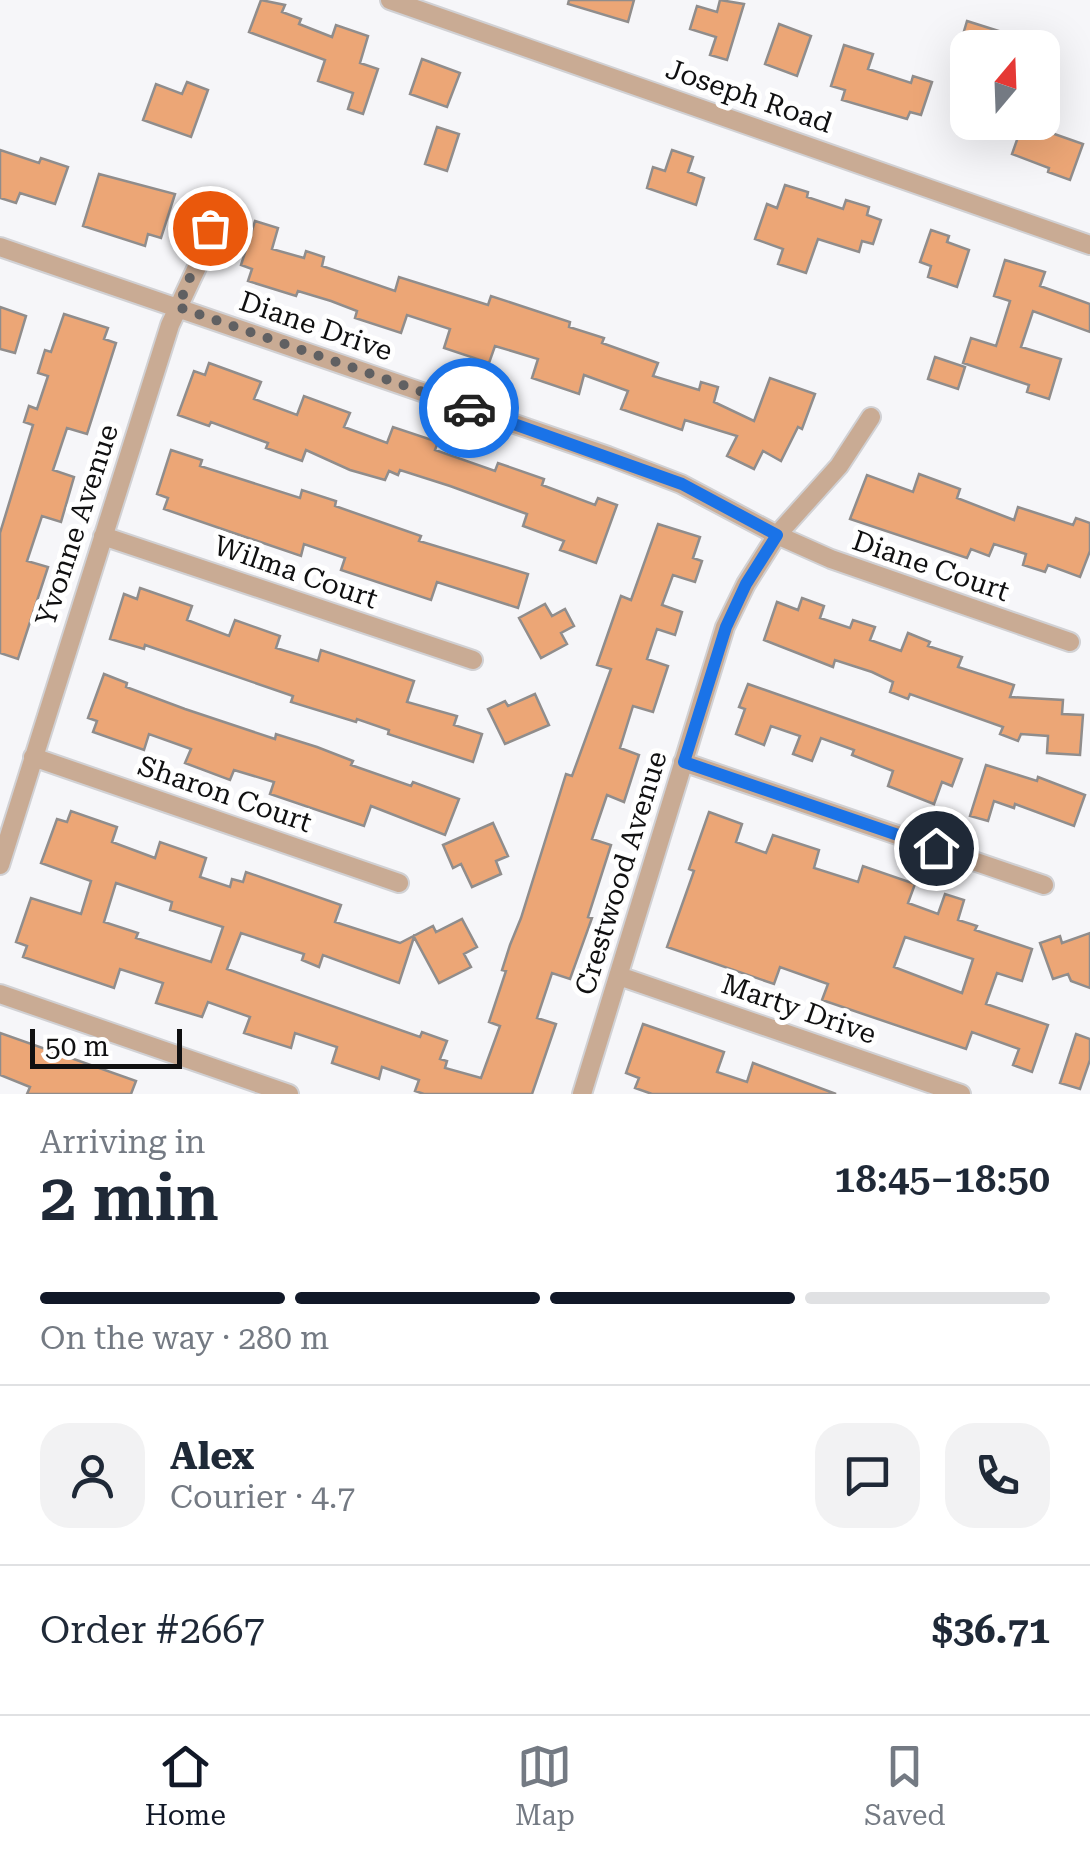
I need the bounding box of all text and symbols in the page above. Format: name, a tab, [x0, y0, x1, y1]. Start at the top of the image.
north arrow	[950, 30, 1060, 140]
map controls	[950, 30, 1060, 140]
street label: Joseph Road	[662, 52, 836, 140]
pin	[168, 186, 253, 271]
icon: bag	[183, 201, 238, 256]
street label: Diane Drive	[235, 284, 397, 368]
courier	[419, 358, 519, 458]
icon: car	[442, 381, 497, 436]
street label: Yvonne Avenue	[29, 420, 125, 630]
street label: Diane Court	[848, 524, 1014, 608]
street label: Wilma Court	[210, 529, 382, 615]
street label: Crestwood Avenue	[568, 747, 674, 999]
street label: Sharon Court	[134, 749, 316, 839]
pin	[894, 806, 979, 891]
icon: home	[909, 821, 964, 876]
street label: Marty Drive	[718, 967, 880, 1051]
scale bar	[30, 1024, 182, 1068]
text: 50 m	[45, 1030, 109, 1063]
text: Arriving in	[40, 1123, 205, 1161]
text: 18:45–18:50	[834, 1157, 1050, 1201]
text: 2 min	[40, 1160, 219, 1236]
text: On the way · 280 m	[40, 1319, 329, 1357]
button: person	[40, 1423, 145, 1528]
button: chat	[815, 1423, 920, 1528]
button: phone	[945, 1423, 1050, 1528]
text: Alex	[170, 1434, 254, 1478]
text: Courier · 4.7	[170, 1478, 355, 1516]
text: Order #2667	[40, 1608, 265, 1652]
text: $36.71	[932, 1608, 1050, 1652]
tab: Home	[145, 1739, 226, 1832]
tab: Map	[515, 1739, 575, 1832]
tab: Saved	[864, 1739, 945, 1832]

